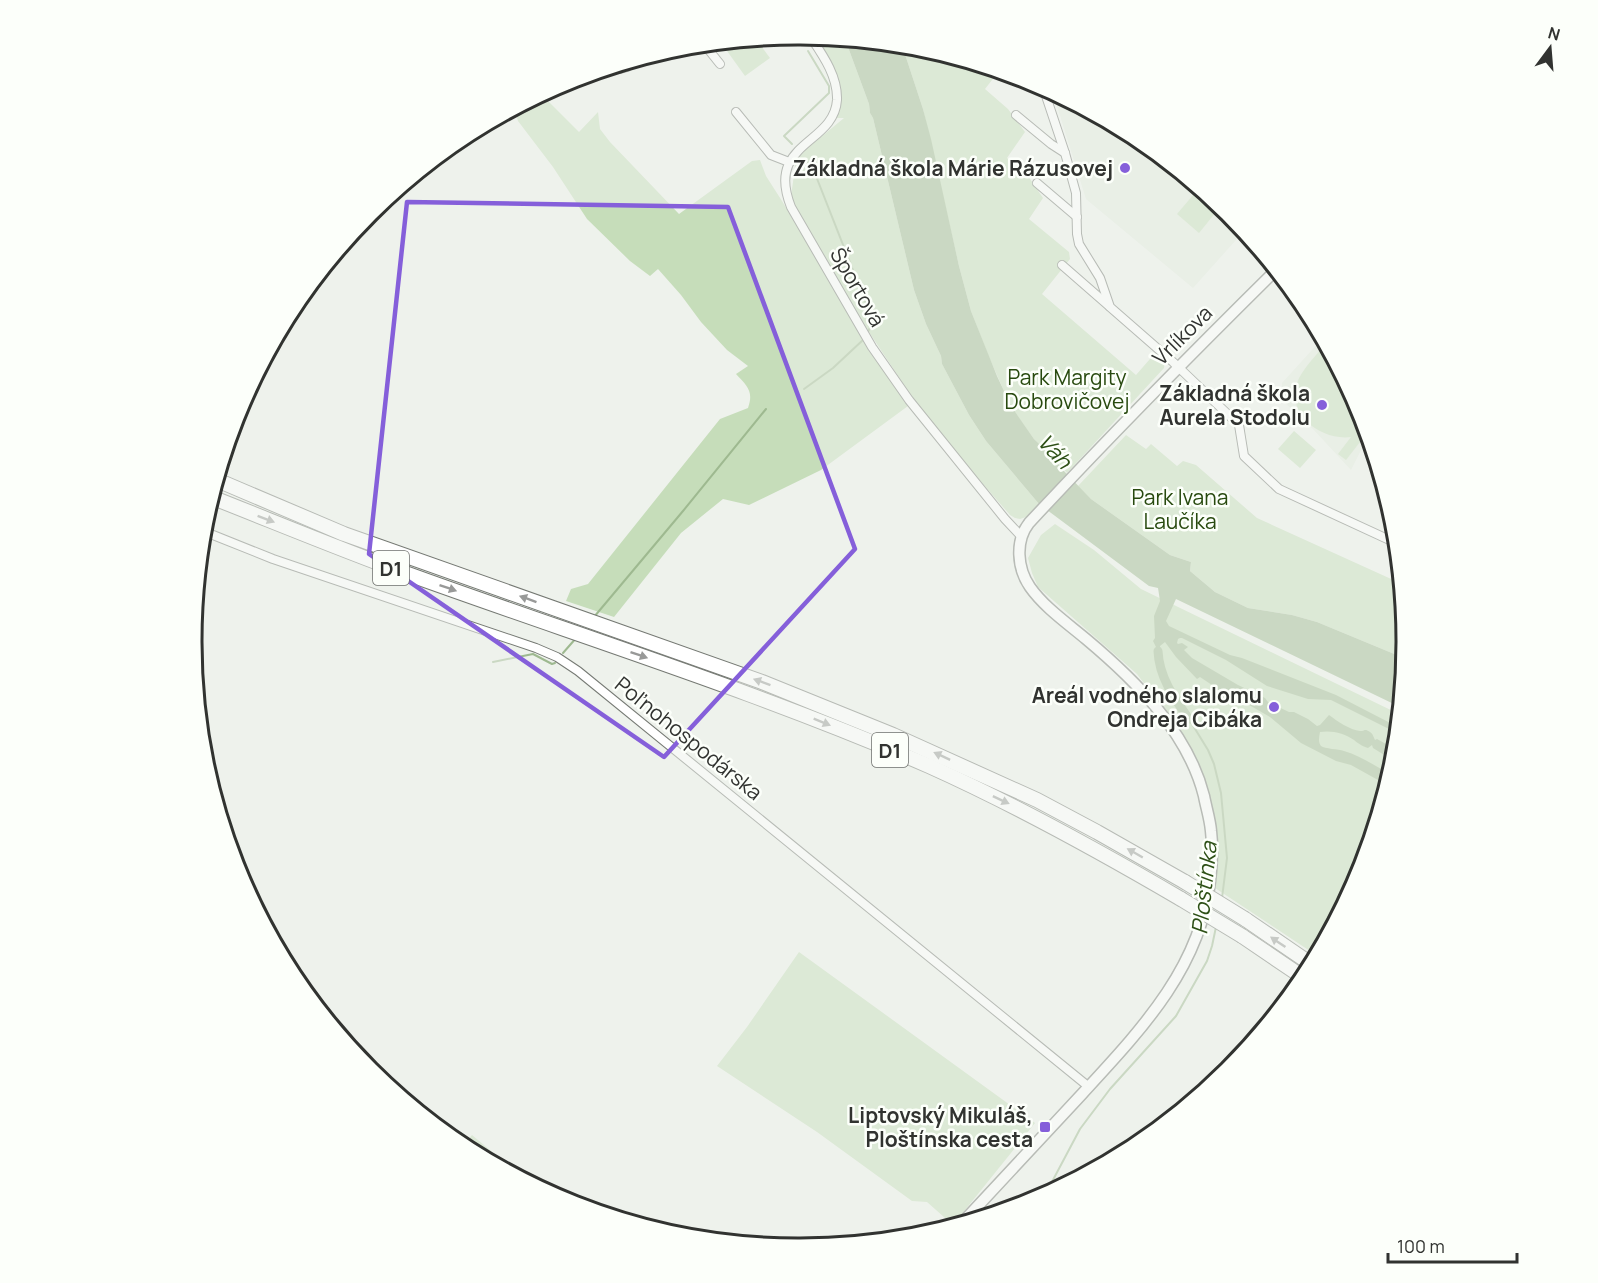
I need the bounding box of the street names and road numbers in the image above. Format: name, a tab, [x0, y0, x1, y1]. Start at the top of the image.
street label: Športová	[824, 242, 892, 332]
street label: Vrlíkova	[1146, 299, 1218, 371]
road number: D1	[373, 551, 409, 585]
street label: Poľnohospodárska	[610, 670, 768, 806]
road number: D1	[872, 733, 908, 767]

